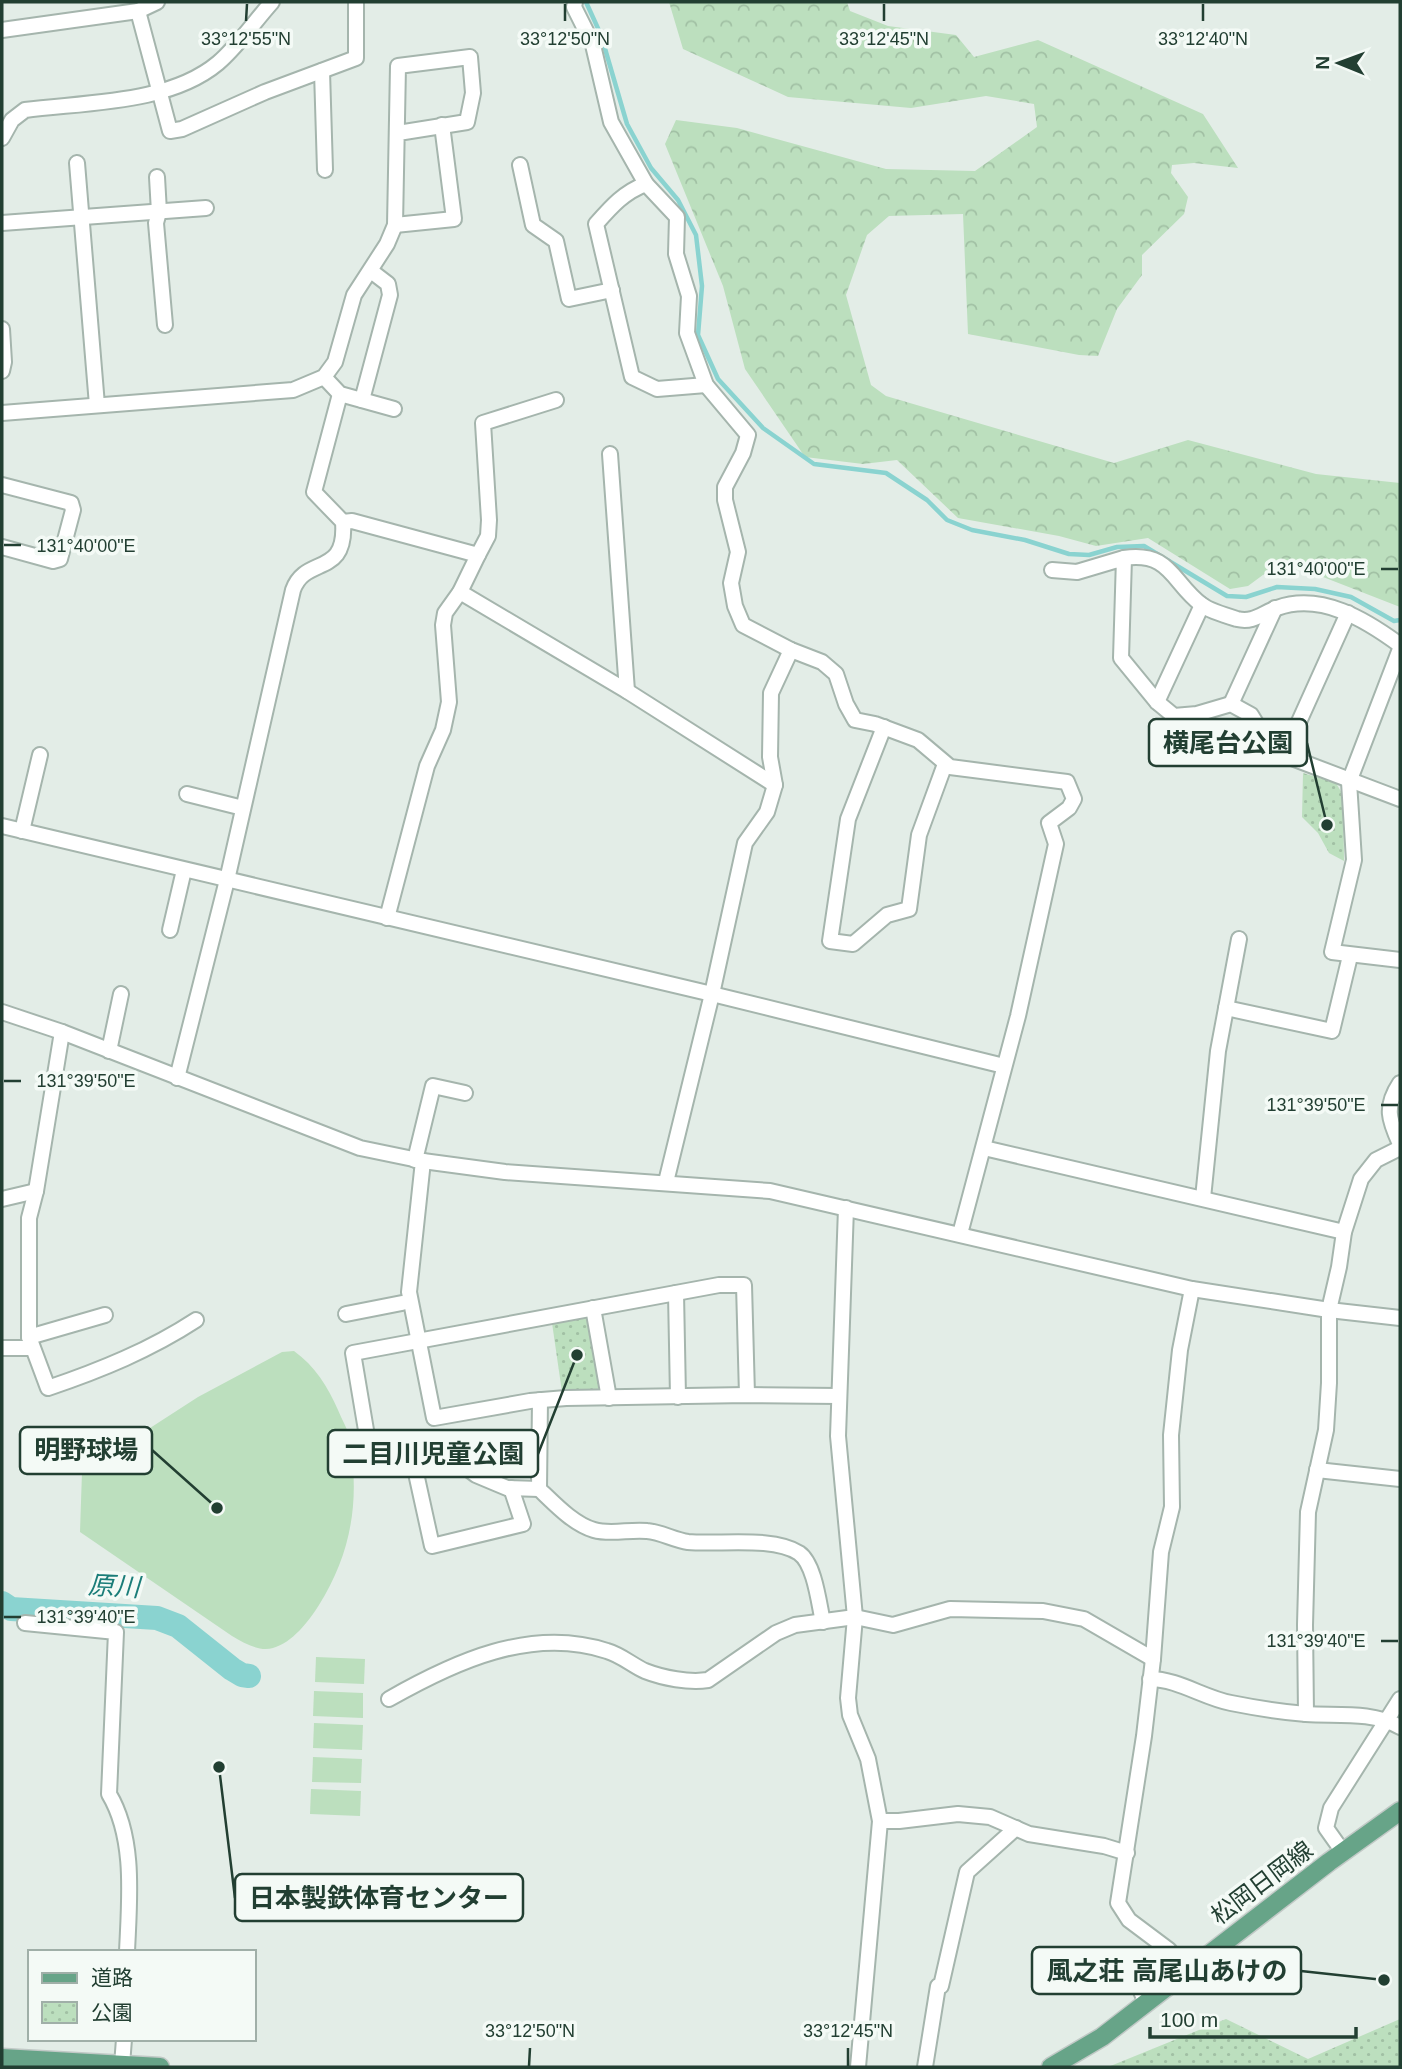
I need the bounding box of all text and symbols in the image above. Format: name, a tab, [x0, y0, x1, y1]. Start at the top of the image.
north arrow	[1304, 28, 1374, 98]
text: 33°12'55"N	[201, 29, 291, 49]
text: 33°12'50"N	[520, 29, 610, 49]
text: 33°12'45"N	[839, 29, 929, 49]
text: 33°12'40"N	[1158, 29, 1248, 49]
text: N	[1312, 56, 1333, 70]
text: 131°40'00"E	[36, 536, 136, 556]
text: 131°40'00"E	[1266, 559, 1366, 579]
callout: 横尾台公園	[1149, 719, 1307, 766]
text: 横尾台公園	[1163, 728, 1293, 758]
text: 131°39'50"E	[36, 1071, 136, 1091]
text: 131°39'50"E	[1266, 1095, 1366, 1115]
callout: 明野球場	[20, 1427, 152, 1474]
callout: 二目川児童公園	[328, 1430, 538, 1477]
text: 明野球場	[34, 1435, 138, 1465]
text: 二目川児童公園	[342, 1439, 524, 1469]
water label: 原川	[87, 1570, 144, 1602]
text: 131°39'40"E	[36, 1607, 136, 1627]
text: 131°39'40"E	[1266, 1631, 1366, 1651]
street label: 松岡日岡線	[1206, 1836, 1318, 1929]
callout: 日本製鉄体育センター	[235, 1874, 523, 1921]
text: 日本製鉄体育センター	[249, 1883, 509, 1913]
callout: 風之荘 高尾山あけの	[1032, 1947, 1301, 1994]
legend	[28, 1950, 256, 2041]
text: 風之荘 高尾山あけの	[1046, 1956, 1288, 1986]
text: 道路	[91, 1966, 133, 1989]
scale bar	[1150, 1996, 1356, 2040]
text: 公園	[91, 2001, 133, 2024]
text: 100 m	[1160, 2008, 1218, 2031]
text: 33°12'50"N	[485, 2021, 575, 2041]
text: 33°12'45"N	[803, 2021, 893, 2041]

